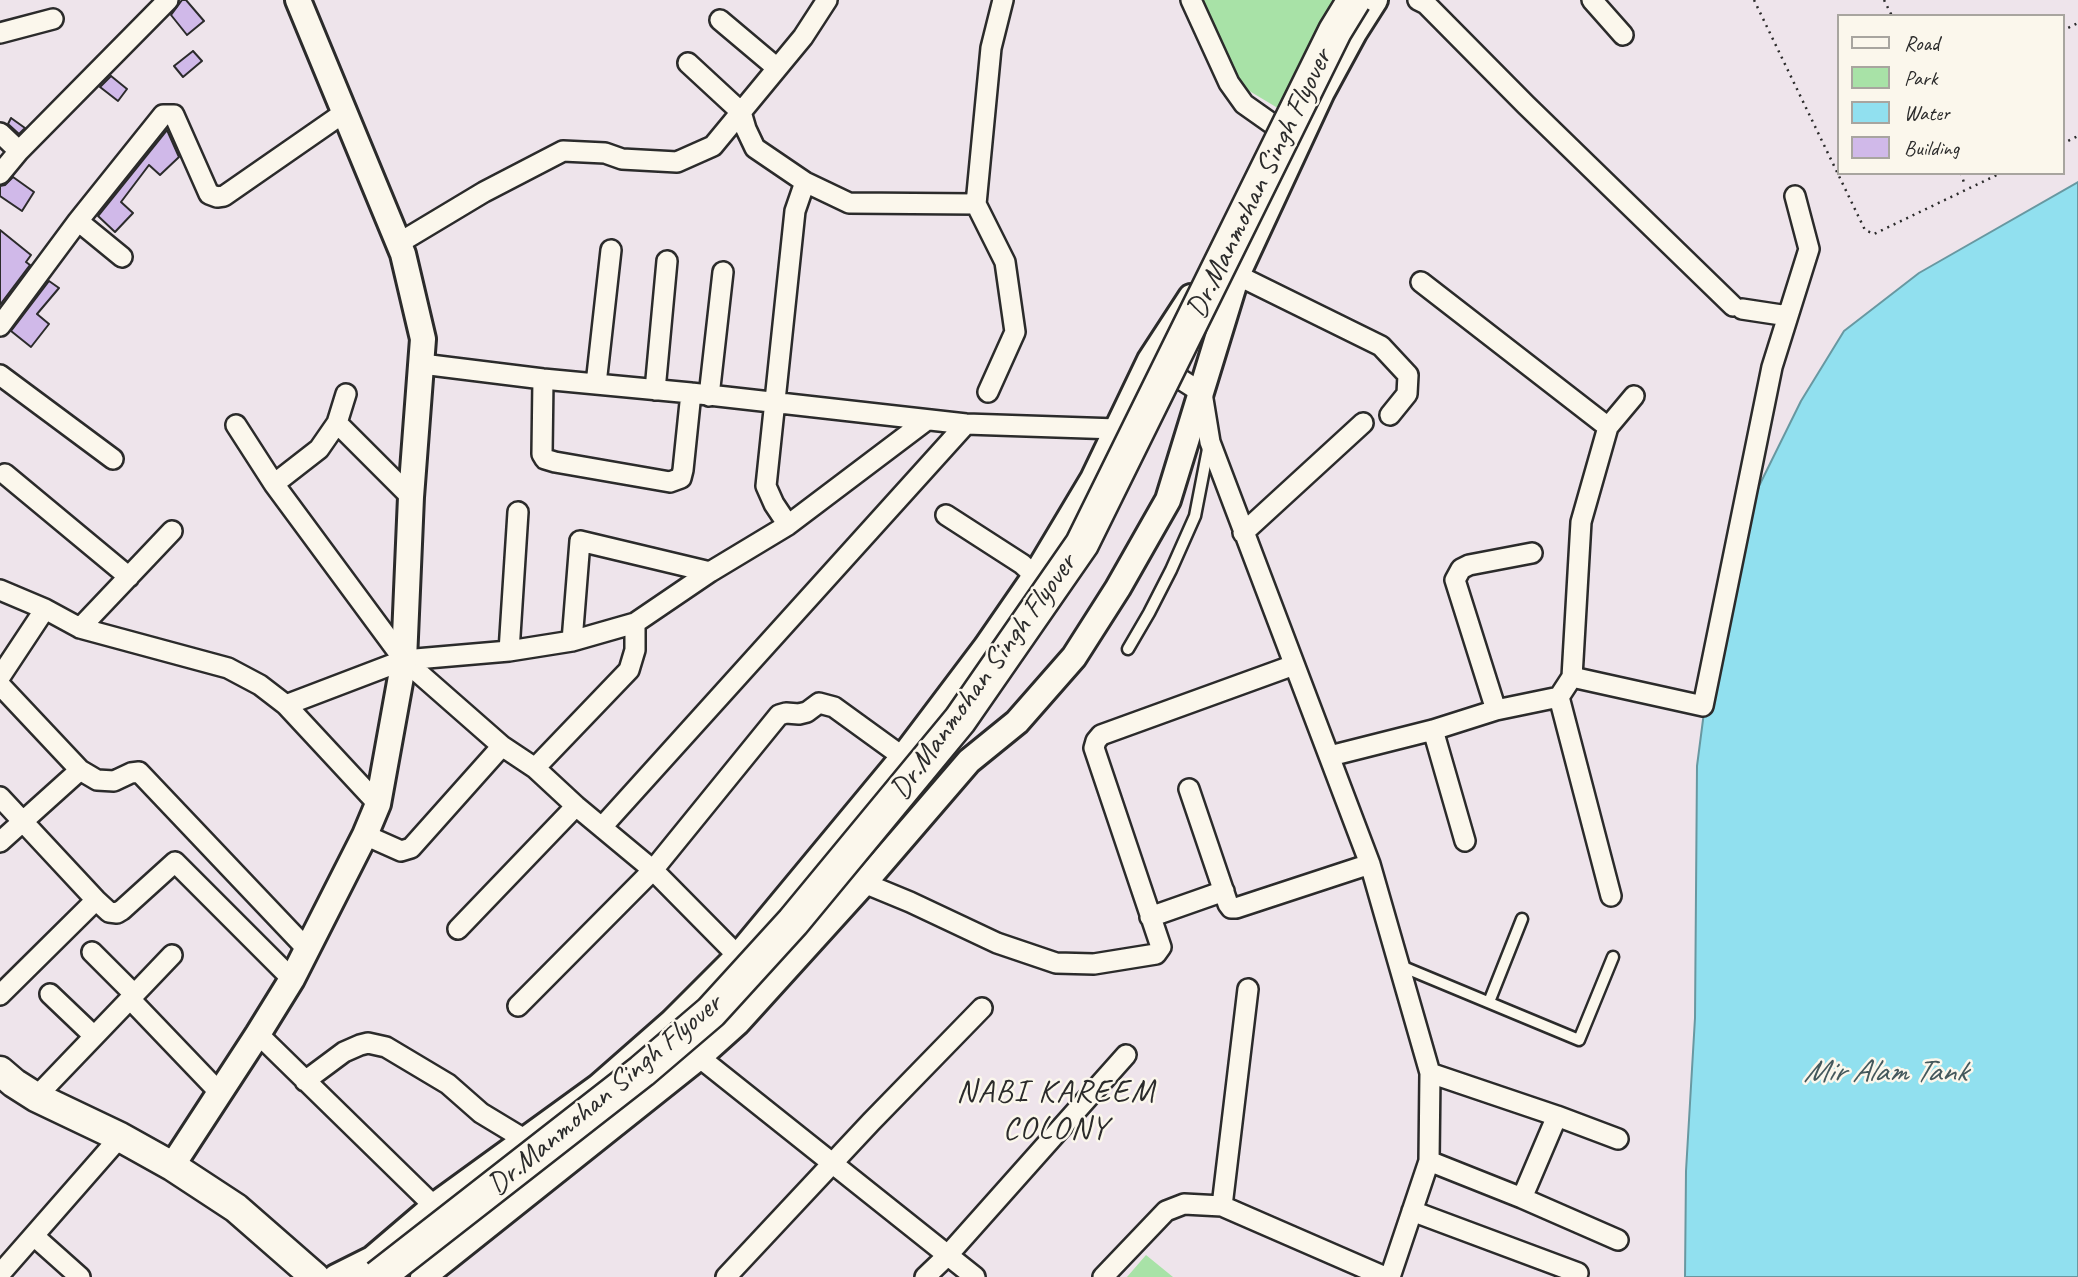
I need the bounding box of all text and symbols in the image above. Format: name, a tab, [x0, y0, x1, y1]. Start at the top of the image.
legend	[1836, 14, 2064, 175]
text: Road	[1904, 30, 1939, 56]
street label: Dr.Manmohan Singh Flyover	[1179, 44, 1341, 324]
text: Park	[1904, 65, 1937, 91]
text: Water	[1904, 100, 1950, 126]
text: Building	[1904, 135, 1959, 161]
street label: Dr.Manmohan Singh Flyover	[883, 547, 1085, 807]
street label: Dr.Manmohan Singh Flyover	[481, 987, 729, 1203]
water label: Mir Alam Tank	[1803, 1054, 1967, 1092]
district label: NABI KAREEM COLONY	[958, 1074, 1154, 1149]

